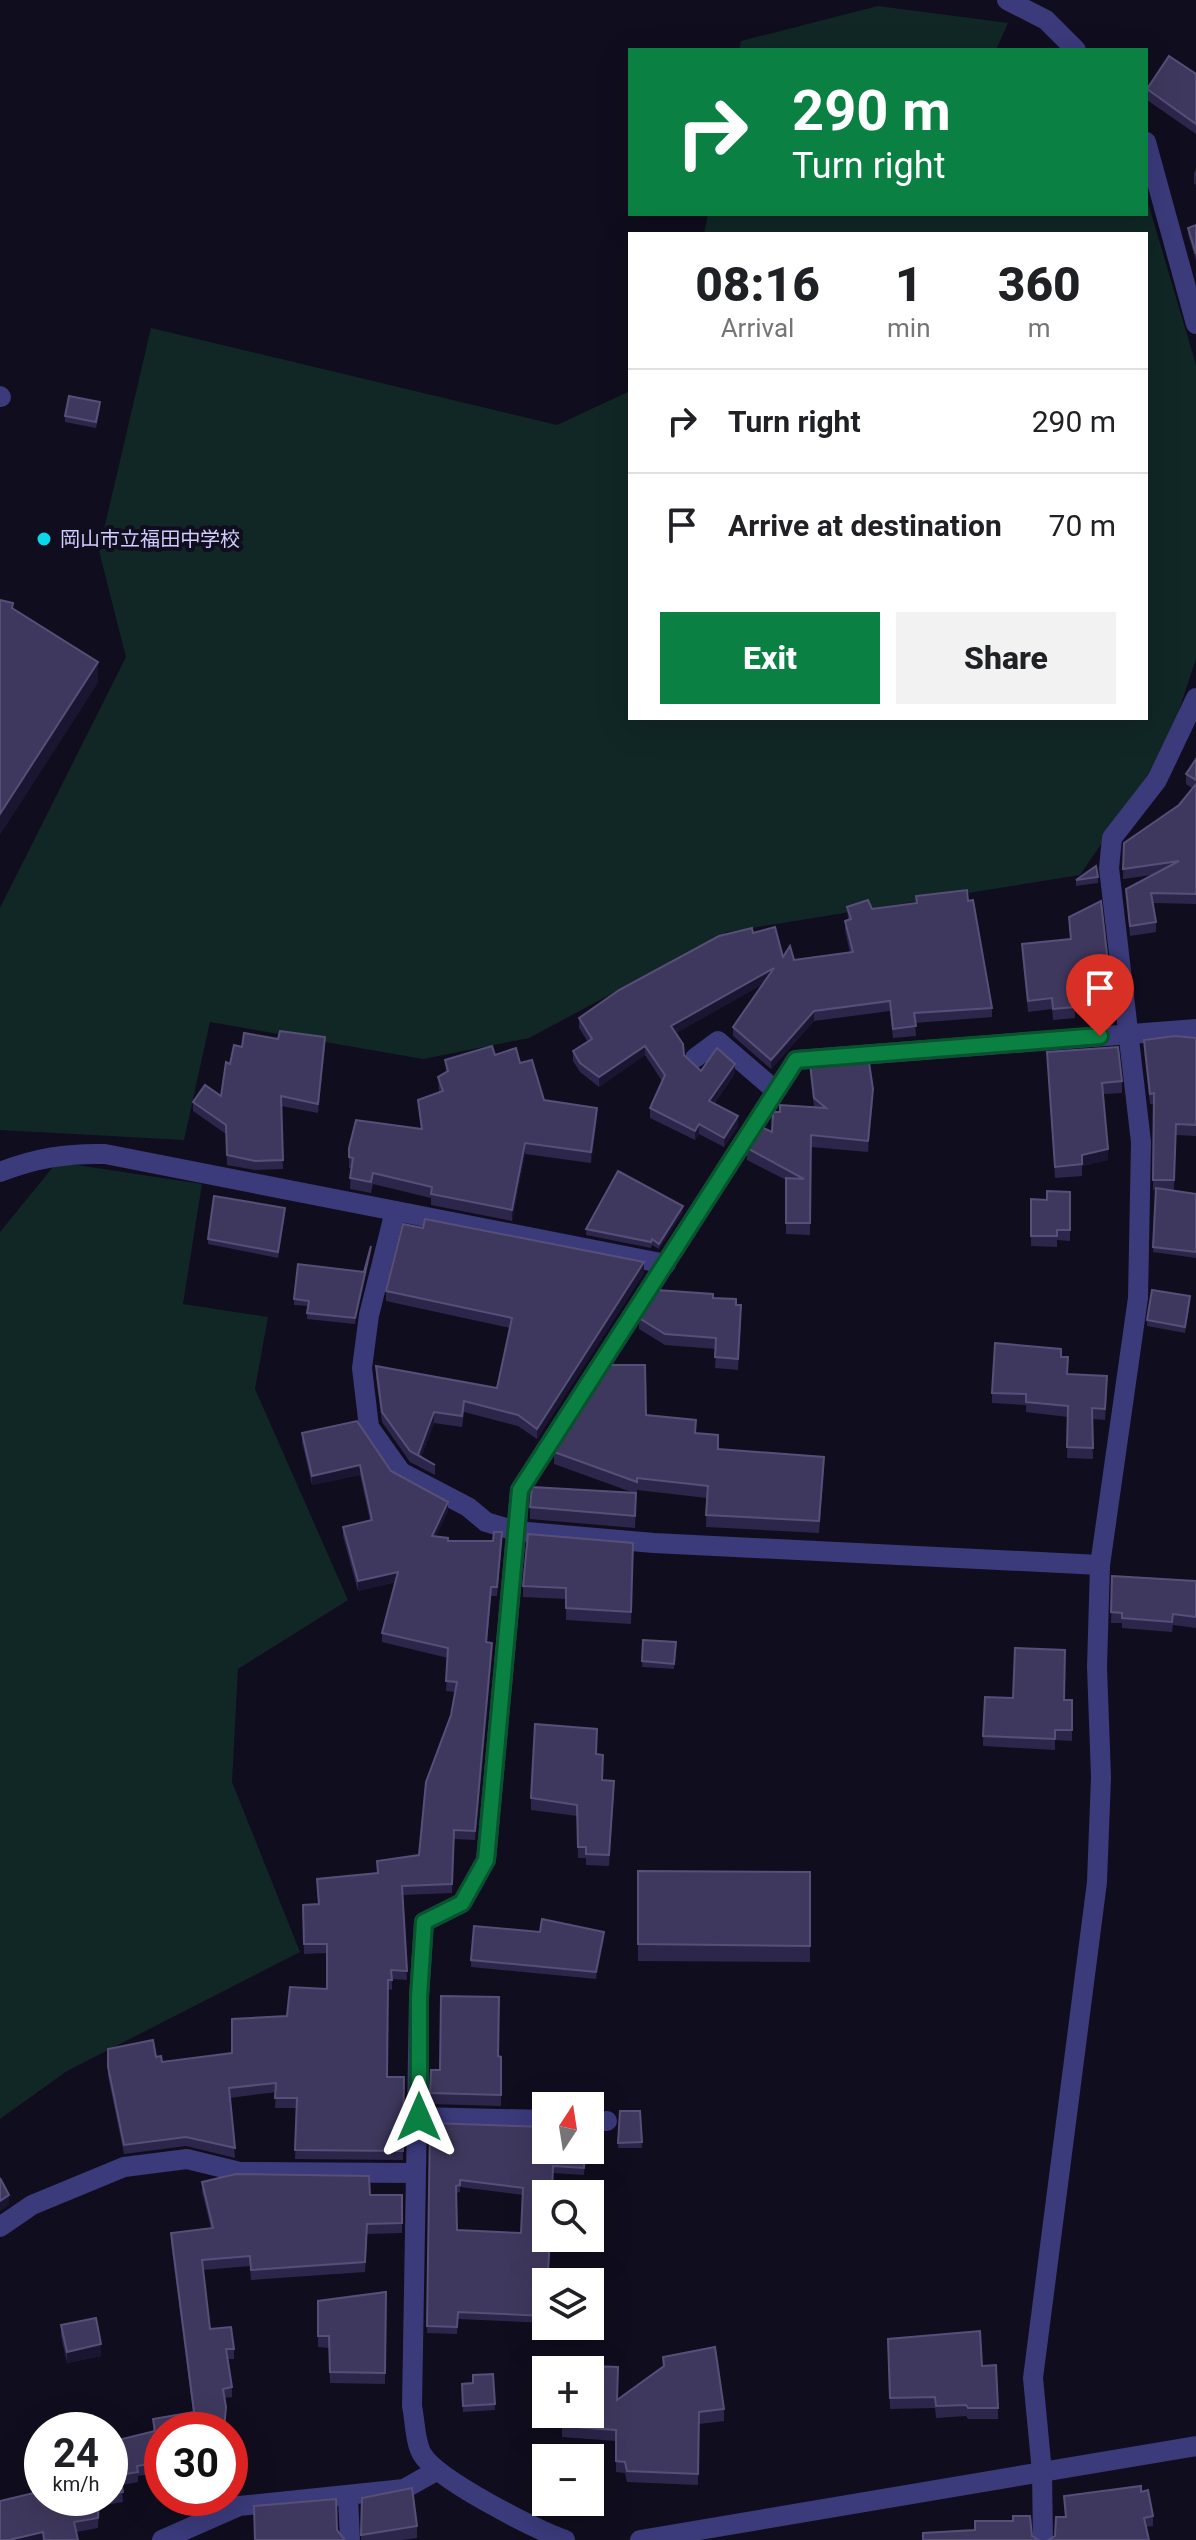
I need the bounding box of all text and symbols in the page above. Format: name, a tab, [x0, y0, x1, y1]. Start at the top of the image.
text: 290 m	[792, 78, 951, 144]
icon: right	[660, 80, 764, 184]
text: Turn right	[792, 145, 945, 187]
text: 08:16	[695, 256, 820, 313]
text: 1	[895, 256, 923, 313]
text: 360	[998, 256, 1081, 313]
text: Arrival	[721, 313, 794, 343]
text: min	[887, 313, 931, 343]
text: m	[1028, 313, 1051, 343]
icon: right	[660, 399, 704, 443]
text: Turn right	[728, 404, 861, 439]
text: 290 m	[1032, 404, 1116, 439]
icon: arrive	[660, 503, 704, 547]
text: Arrive at destination	[728, 508, 1002, 543]
text: 70 m	[1049, 508, 1116, 543]
place label: 岡山市立福田中学校	[60, 527, 240, 551]
marker: 岡山市立福田中学校	[35, 530, 53, 548]
button: Exit	[660, 612, 880, 704]
button: Share	[896, 612, 1116, 704]
pin	[1066, 954, 1134, 1036]
icon: arrive	[1078, 966, 1122, 1010]
position arrow	[377, 2075, 461, 2159]
north arrow	[532, 2092, 604, 2164]
map controls	[532, 2092, 604, 2516]
button: search	[532, 2180, 604, 2252]
button: layers	[532, 2268, 604, 2340]
button: +	[532, 2356, 604, 2428]
speed limit sign: 30	[144, 2412, 248, 2516]
text: 24	[53, 2430, 99, 2477]
button: −	[532, 2444, 604, 2516]
text: km/h	[53, 2472, 99, 2496]

